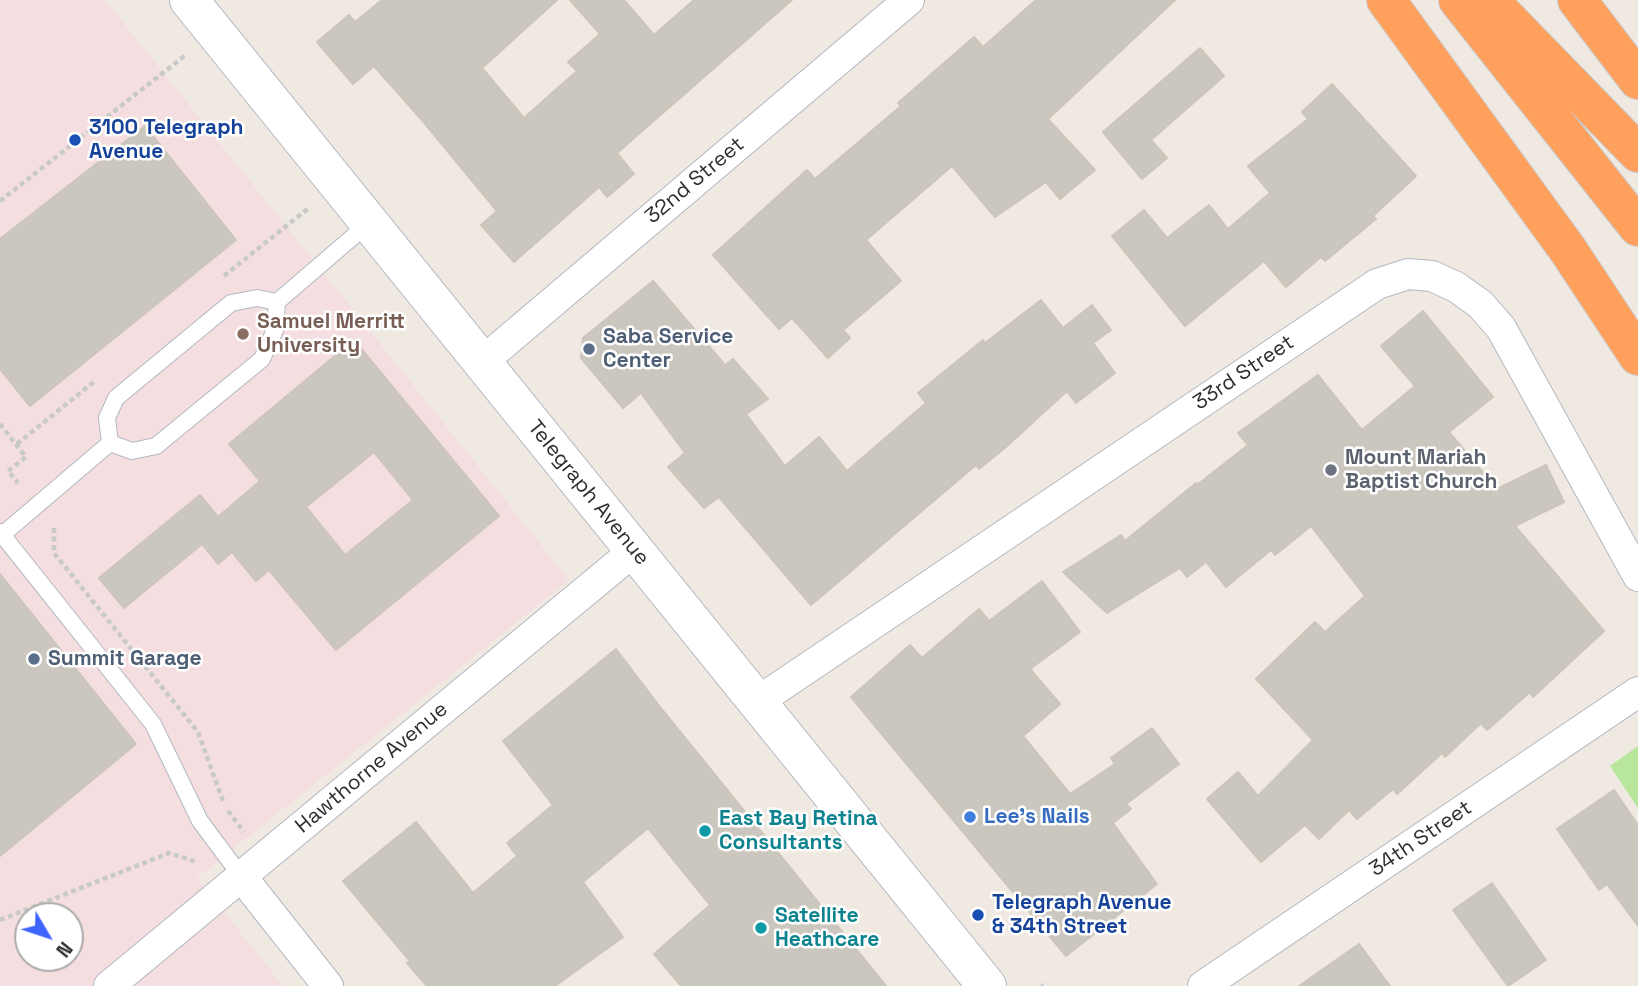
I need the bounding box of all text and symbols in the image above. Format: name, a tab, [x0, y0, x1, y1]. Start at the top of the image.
place label: 3100 Telegraph Avenue	[89, 115, 244, 165]
marker: 3100 Telegraph Avenue	[67, 132, 83, 148]
street label: 32nd Street	[640, 132, 750, 230]
place label: Samuel Merritt University	[257, 309, 405, 359]
place label: Saba Service Center	[603, 324, 733, 374]
marker: Samuel Merritt University	[235, 326, 251, 342]
street label: 33rd Street	[1189, 330, 1299, 416]
marker: Saba Service Center	[581, 341, 597, 357]
street label: Telegraph Avenue	[522, 415, 654, 571]
place label: Mount Mariah Baptist Church	[1345, 445, 1497, 495]
marker: Mount Mariah Baptist Church	[1323, 462, 1339, 478]
place label: Summit Garage	[48, 646, 202, 672]
marker: Summit Garage	[26, 651, 42, 667]
street label: Hawthorne Avenue	[291, 697, 453, 839]
street label: 34th Street	[1365, 796, 1477, 882]
place label: Lee's Nails	[984, 804, 1090, 830]
place label: East Bay Retina Consultants	[719, 806, 878, 856]
marker: Lee's Nails	[962, 809, 978, 825]
marker: East Bay Retina Consultants	[697, 823, 713, 839]
place label: Telegraph Avenue & 34th Street	[992, 890, 1172, 940]
north arrow	[14, 902, 84, 972]
place label: Satellite Heathcare	[775, 903, 879, 953]
marker: Telegraph Avenue & 34th Street	[970, 907, 986, 923]
marker: Satellite Heathcare	[753, 920, 769, 936]
text: N	[50, 936, 78, 962]

